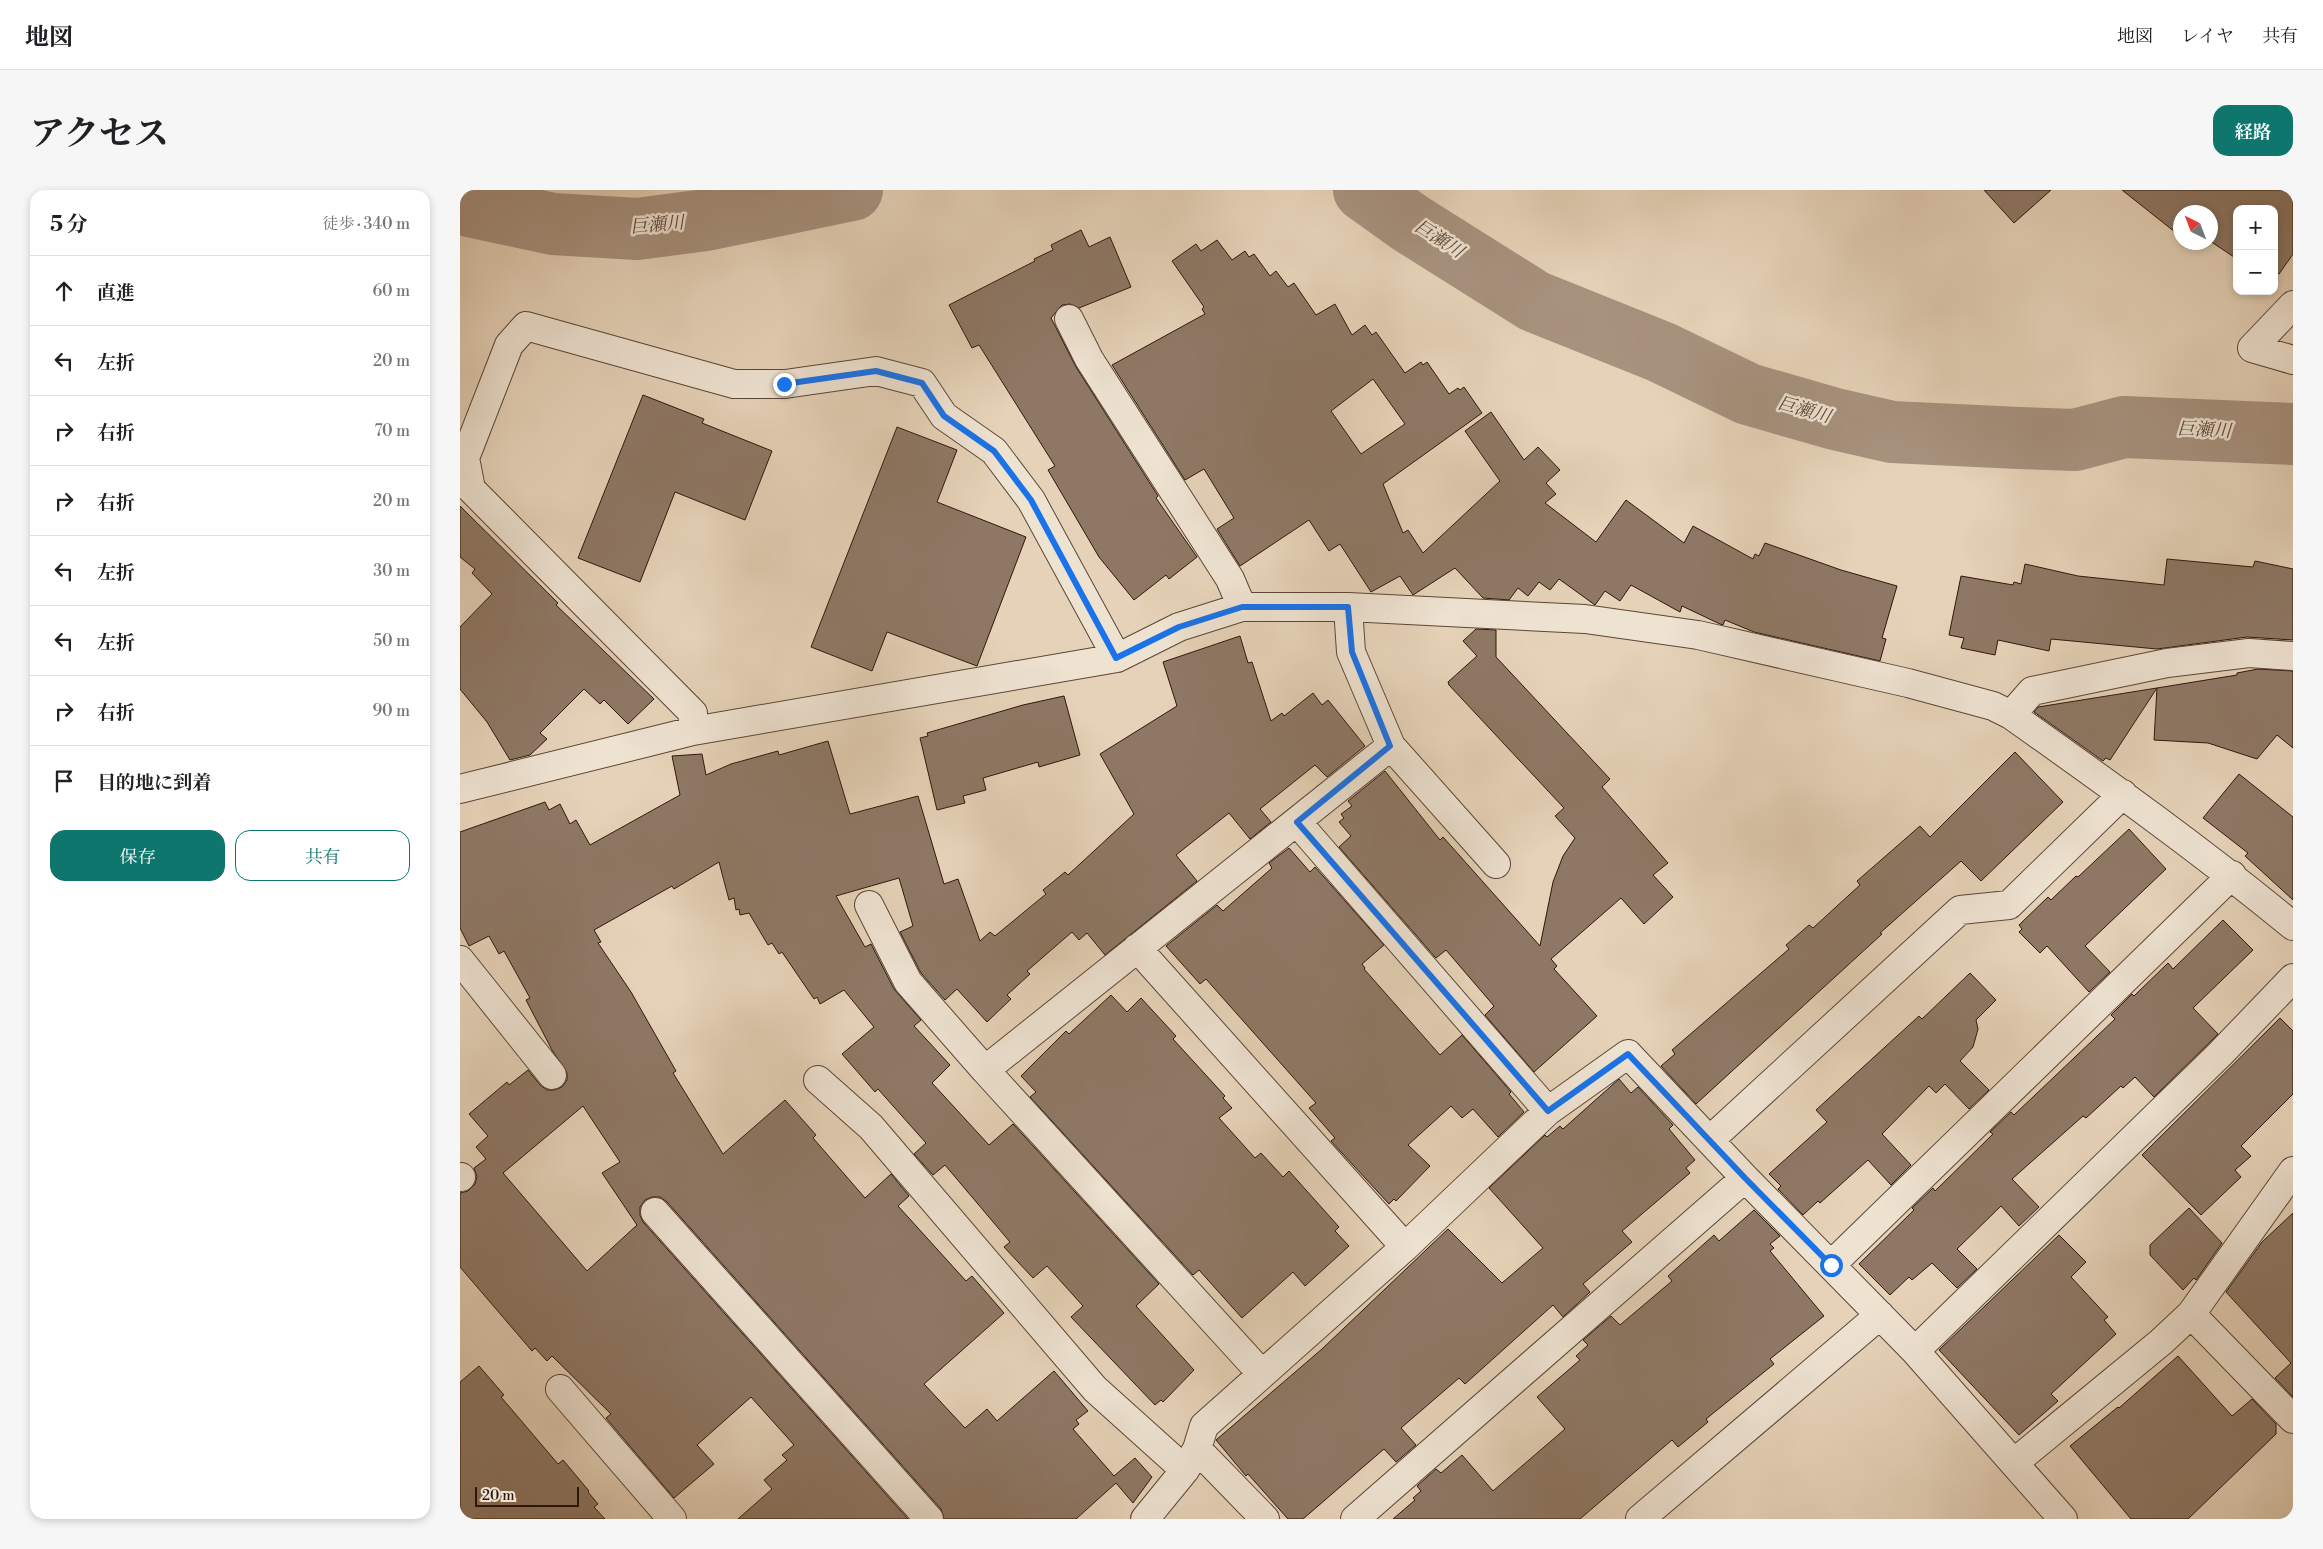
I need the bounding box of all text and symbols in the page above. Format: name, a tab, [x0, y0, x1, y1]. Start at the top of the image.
text: 地図	[25, 23, 73, 53]
text: 地図	[2117, 25, 2153, 48]
text: レイヤ	[2181, 25, 2234, 48]
text: 共有	[2262, 25, 2298, 48]
button: 経路	[2213, 105, 2293, 156]
text: アクセス	[30, 113, 169, 156]
north arrow	[2173, 205, 2218, 250]
map controls	[2233, 205, 2278, 295]
button: +	[2233, 205, 2278, 250]
water label: 巨瀬川	[629, 211, 687, 239]
text: 5 分	[50, 212, 87, 238]
text: 徒歩 · 340 m	[322, 214, 410, 234]
water label: 巨瀬川	[1410, 215, 1470, 264]
button: −	[2233, 250, 2278, 295]
icon: ahead	[50, 277, 78, 305]
text: 直進	[97, 281, 135, 305]
text: 60 m	[372, 281, 410, 301]
icon: left	[50, 347, 78, 375]
text: 左折	[97, 351, 135, 375]
text: 20 m	[373, 351, 410, 371]
route end	[773, 373, 796, 396]
water label: 巨瀬川	[1775, 392, 1835, 429]
icon: right	[50, 417, 78, 445]
water label: 巨瀬川	[2176, 417, 2234, 443]
text: 右折	[97, 421, 135, 445]
text: 70 m	[374, 421, 410, 441]
icon: right	[50, 487, 78, 515]
text: 右折	[97, 491, 135, 515]
text: 20 m	[373, 491, 410, 511]
icon: left	[50, 557, 78, 585]
text: 左折	[97, 561, 135, 585]
text: 30 m	[373, 561, 410, 581]
icon: left	[50, 627, 78, 655]
text: 左折	[97, 631, 135, 655]
text: 50 m	[373, 631, 410, 651]
icon: right	[50, 697, 78, 725]
text: 右折	[97, 701, 135, 725]
text: 90 m	[372, 701, 410, 721]
icon: arrive	[50, 767, 78, 795]
text: 目的地に到着	[97, 771, 211, 795]
button: 保存	[50, 830, 225, 881]
button: 共有	[235, 830, 410, 881]
route start	[1820, 1254, 1843, 1277]
scale bar	[475, 1484, 579, 1507]
text: 20 m	[482, 1487, 514, 1505]

